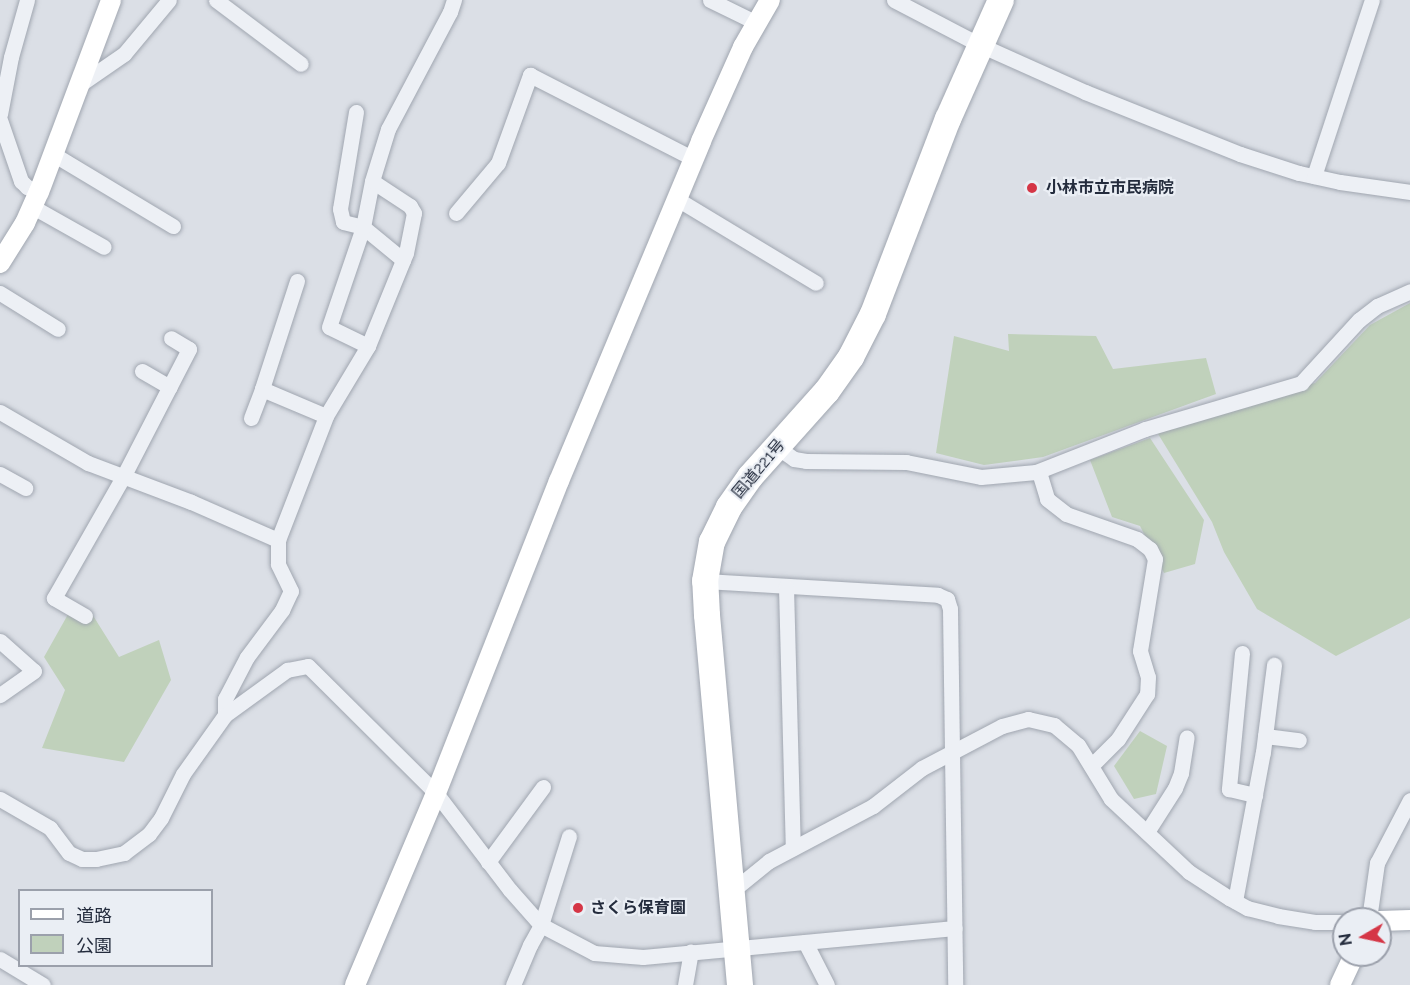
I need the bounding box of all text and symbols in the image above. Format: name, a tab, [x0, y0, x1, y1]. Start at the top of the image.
place label: 小林市立市民病院	[1046, 178, 1174, 198]
marker: 小林市立市民病院	[1023, 179, 1041, 197]
street label: 国道221号	[729, 435, 789, 503]
legend	[18, 889, 213, 967]
place label: さくら保育園	[590, 898, 686, 918]
marker: さくら保育園	[571, 901, 585, 915]
text: 道路	[76, 905, 112, 926]
north arrow	[1332, 907, 1392, 967]
text: N	[1335, 932, 1356, 947]
text: 公園	[76, 935, 112, 956]

